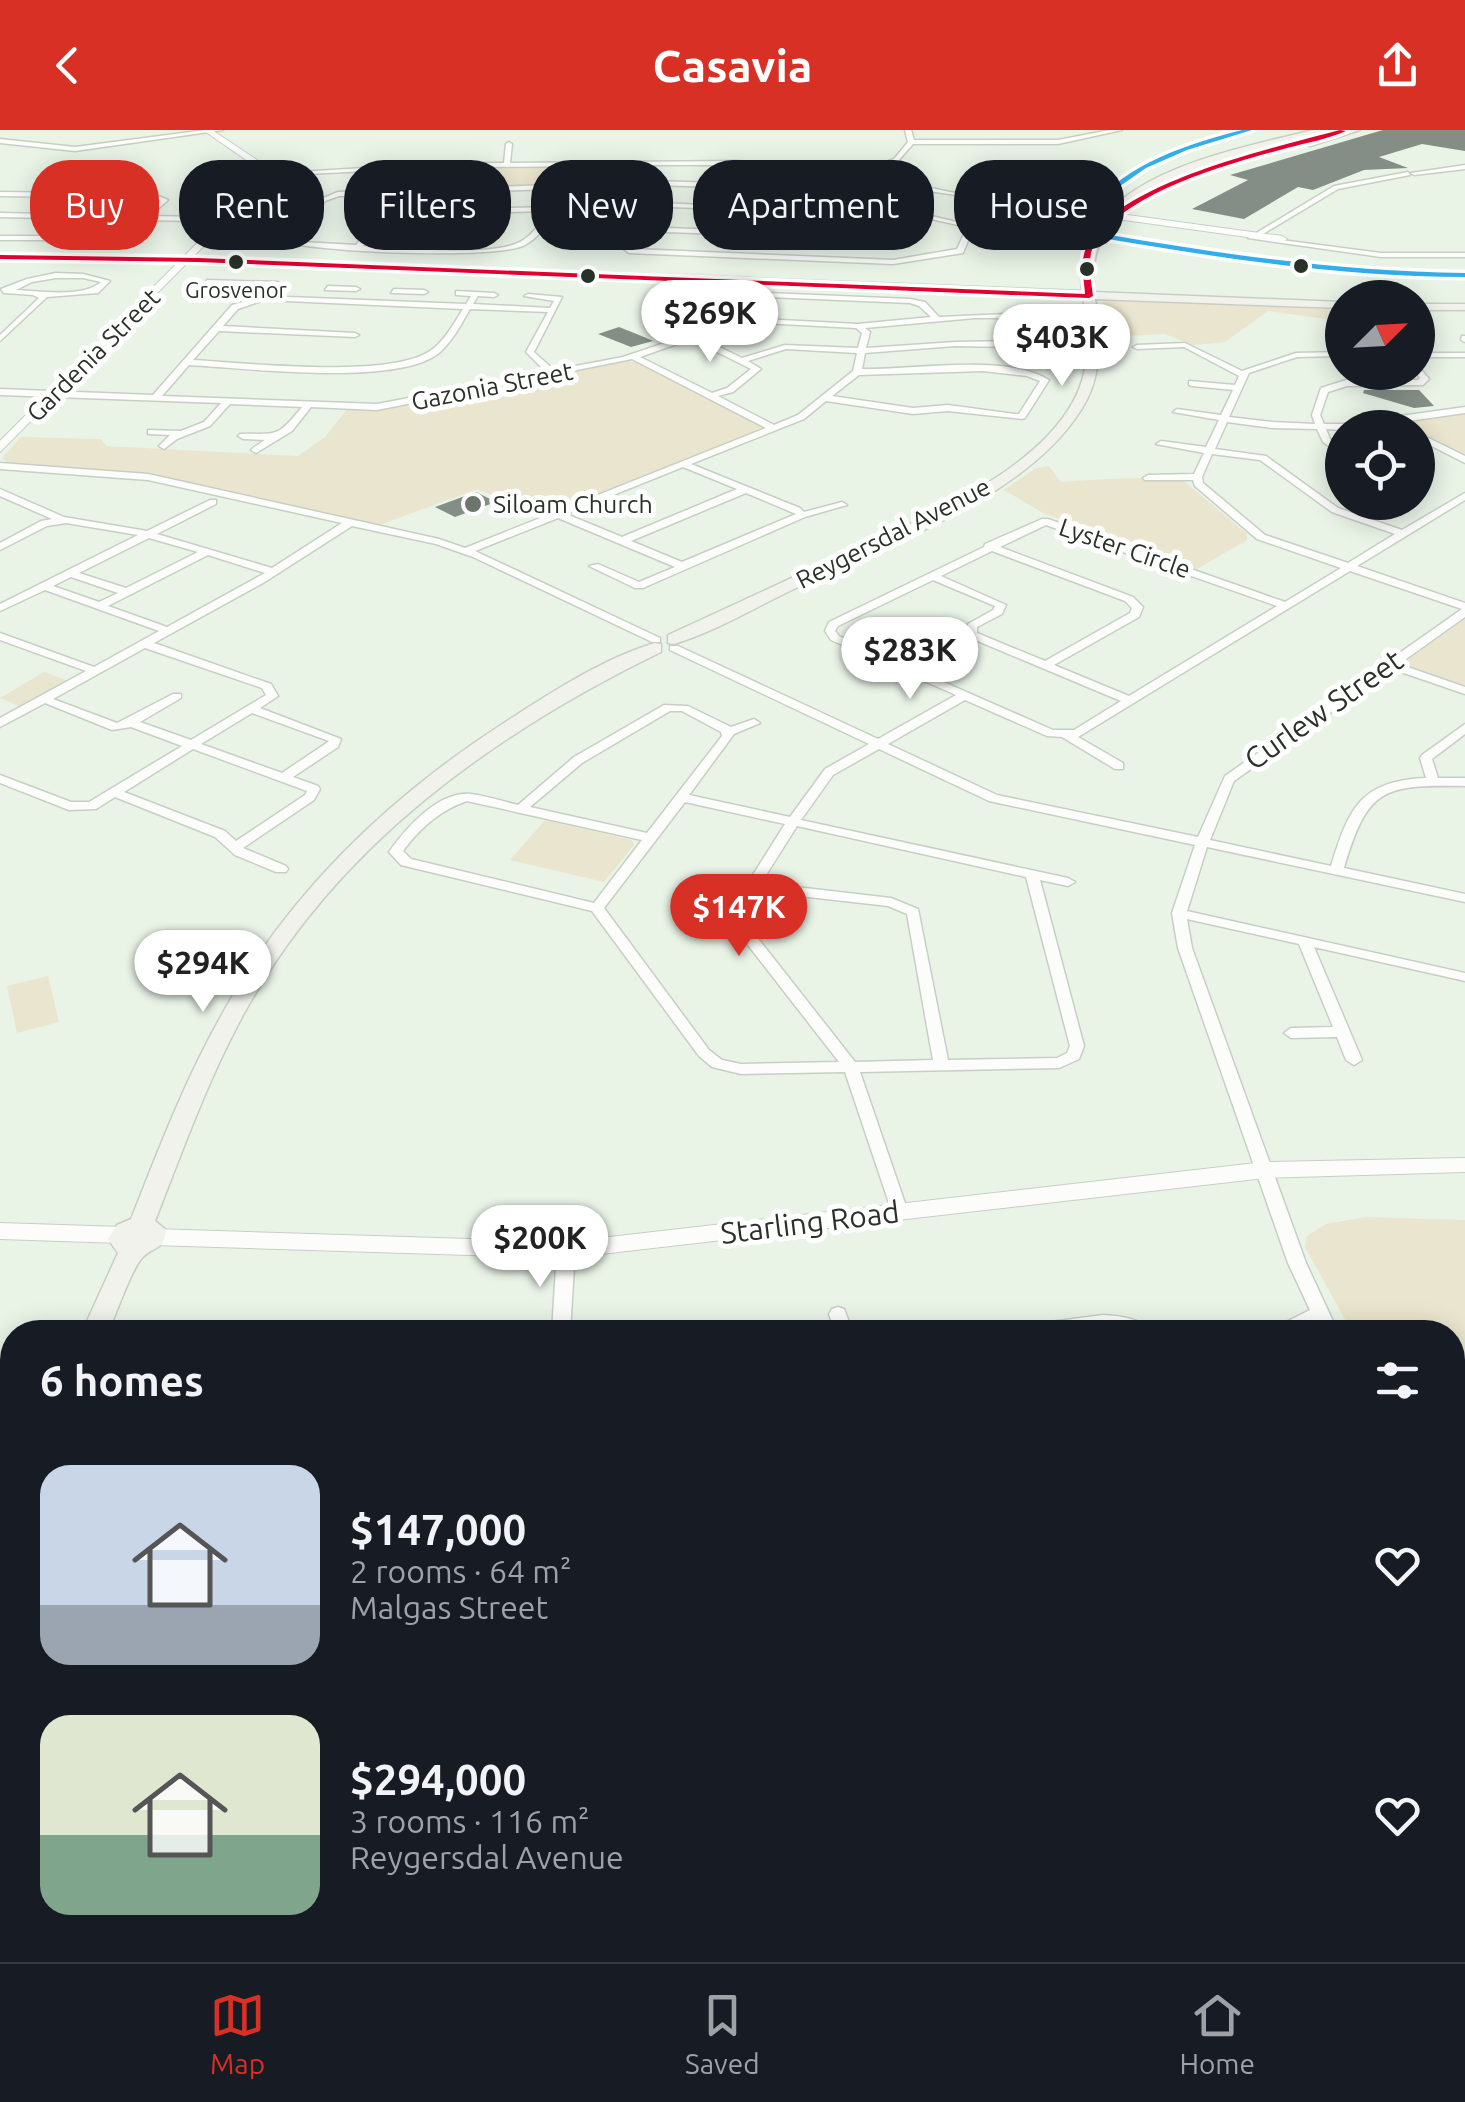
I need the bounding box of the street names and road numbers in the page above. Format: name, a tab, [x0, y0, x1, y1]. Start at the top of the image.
street label: Gardenia Street	[21, 283, 165, 427]
street label: Gazonia Street	[409, 357, 575, 415]
street label: Reygersdal Avenue	[791, 472, 995, 594]
street label: Lyster Circle	[1056, 512, 1194, 584]
street label: Curlew Street	[1238, 642, 1409, 776]
street label: Starling Road	[719, 1194, 901, 1250]

